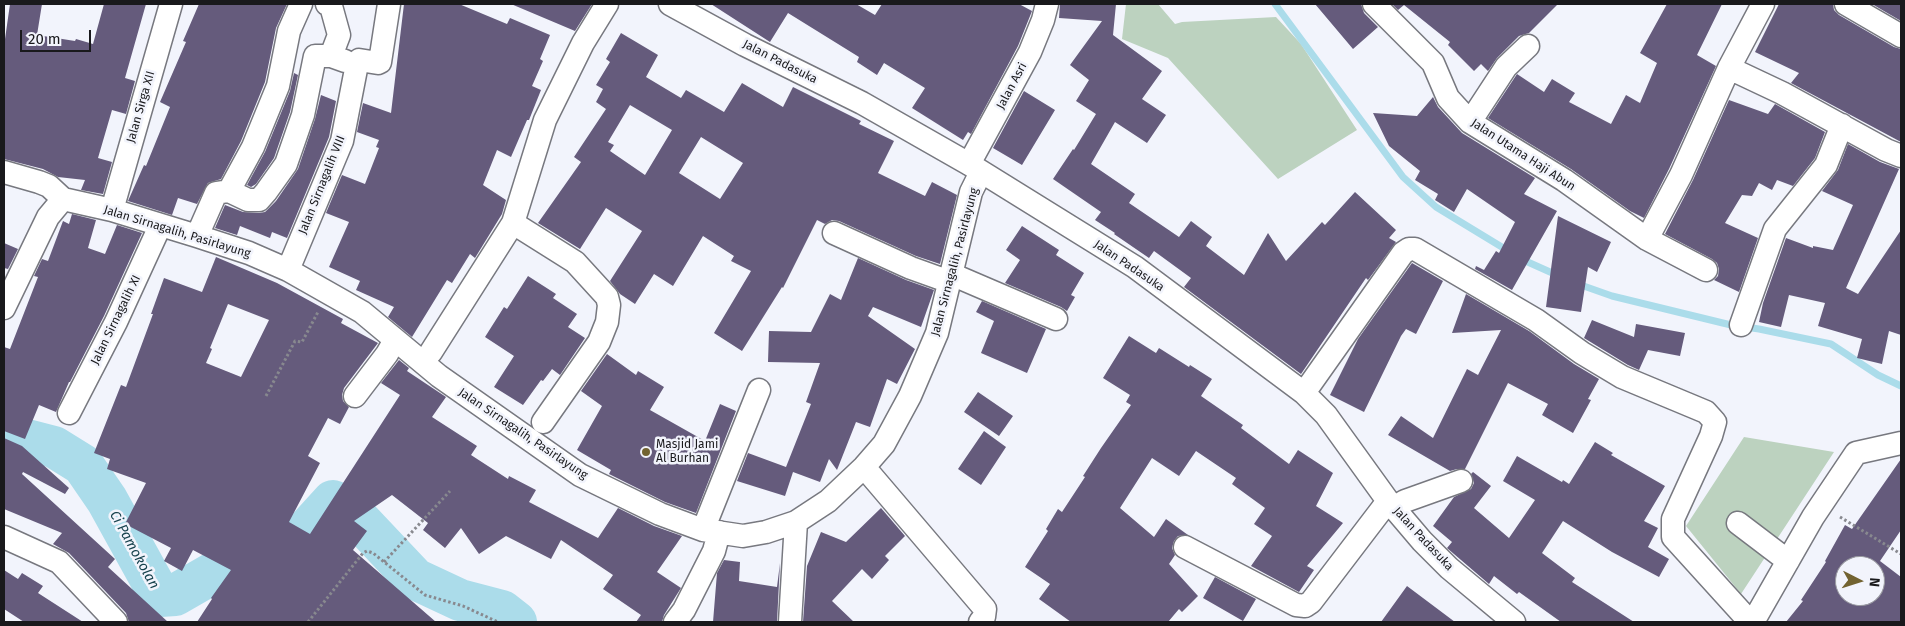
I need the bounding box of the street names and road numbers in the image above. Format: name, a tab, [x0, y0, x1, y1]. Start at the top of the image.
street label: Jalan Padasuka	[740, 37, 820, 87]
street label: Jalan Asri	[994, 60, 1030, 112]
street label: Jalan Sirga XII	[124, 69, 158, 145]
street label: Jalan Utama Haji Abun	[1468, 116, 1578, 194]
street label: Jalan Sirnagalih VIII	[296, 134, 348, 236]
street label: Jalan Sirnagalih, Pasirlayung	[928, 186, 982, 338]
street label: Jalan Sirnagalih, Pasirlayung	[102, 203, 252, 261]
street label: Jalan Padasuka	[1091, 237, 1167, 295]
street label: Jalan Sirnagalih XI	[88, 273, 144, 367]
street label: Jalan Sirnagalih, Pasirlayung	[456, 385, 590, 483]
street label: Jalan Padasuka	[1390, 504, 1456, 574]

